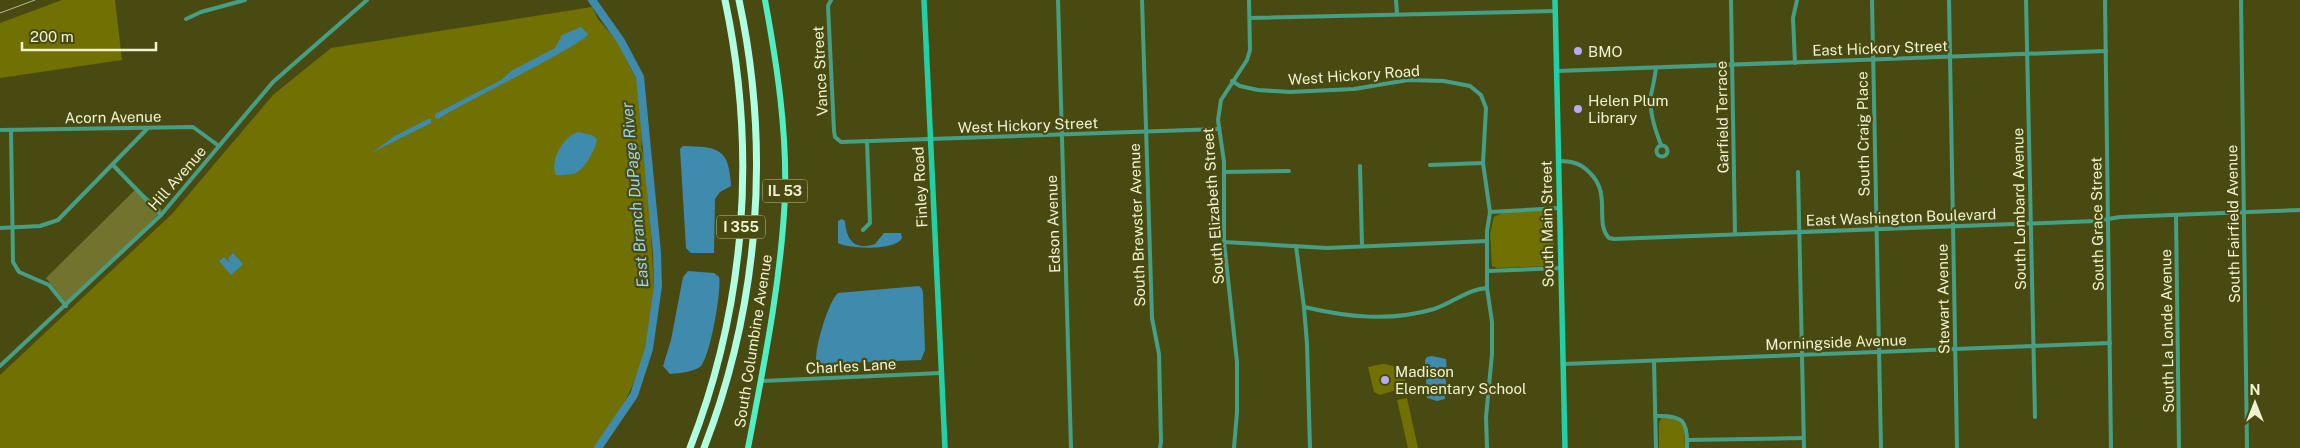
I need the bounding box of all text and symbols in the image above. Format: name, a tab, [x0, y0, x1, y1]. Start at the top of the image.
scale bar	[22, 20, 156, 52]
street label: Vance Street	[809, 25, 831, 117]
text: 200 m	[30, 28, 74, 45]
street label: East Hickory Street	[1812, 37, 1948, 59]
place label: BMO	[1588, 43, 1622, 60]
marker: BMO	[1572, 45, 1584, 57]
street label: Garfield Terrace	[1713, 61, 1731, 173]
street label: West Hickory Road	[1288, 62, 1420, 88]
street label: South Craig Place	[1853, 71, 1873, 197]
place label: Helen Plum Library	[1588, 92, 1668, 126]
water label: East Branch DuPage River	[617, 100, 653, 289]
marker: Helen Plum Library	[1572, 103, 1584, 115]
street label: Acorn Avenue	[64, 108, 162, 126]
street label: West Hickory Street	[958, 114, 1099, 136]
street label: South Elizabeth Street	[1199, 127, 1227, 285]
street label: South Lombard Avenue	[2009, 128, 2029, 290]
street label: Hill Avenue	[145, 142, 209, 214]
street label: South Brewster Avenue	[1126, 143, 1148, 307]
street label: South Fairfield Avenue	[2223, 145, 2243, 303]
street label: Finley Road	[909, 146, 931, 228]
street label: South Grace Street	[2087, 157, 2107, 291]
street label: South Main Street	[1537, 160, 1557, 288]
street label: Edson Avenue	[1043, 175, 1063, 273]
road number: IL 53	[762, 180, 808, 202]
street label: East Washington Boulevard	[1805, 205, 1997, 229]
road number: I 355	[717, 216, 765, 238]
street label: Stewart Avenue	[1934, 244, 1952, 354]
street label: South La Londe Avenue	[2157, 249, 2177, 413]
street label: South Columbine Avenue	[731, 253, 775, 429]
street label: Morningside Avenue	[1765, 331, 1907, 353]
street label: Charles Lane	[805, 355, 897, 377]
place label: Madison Elementary School	[1395, 363, 1527, 397]
marker: Madison Elementary School	[1379, 374, 1391, 386]
north arrow	[2230, 378, 2280, 428]
text: N	[2250, 382, 2260, 398]

